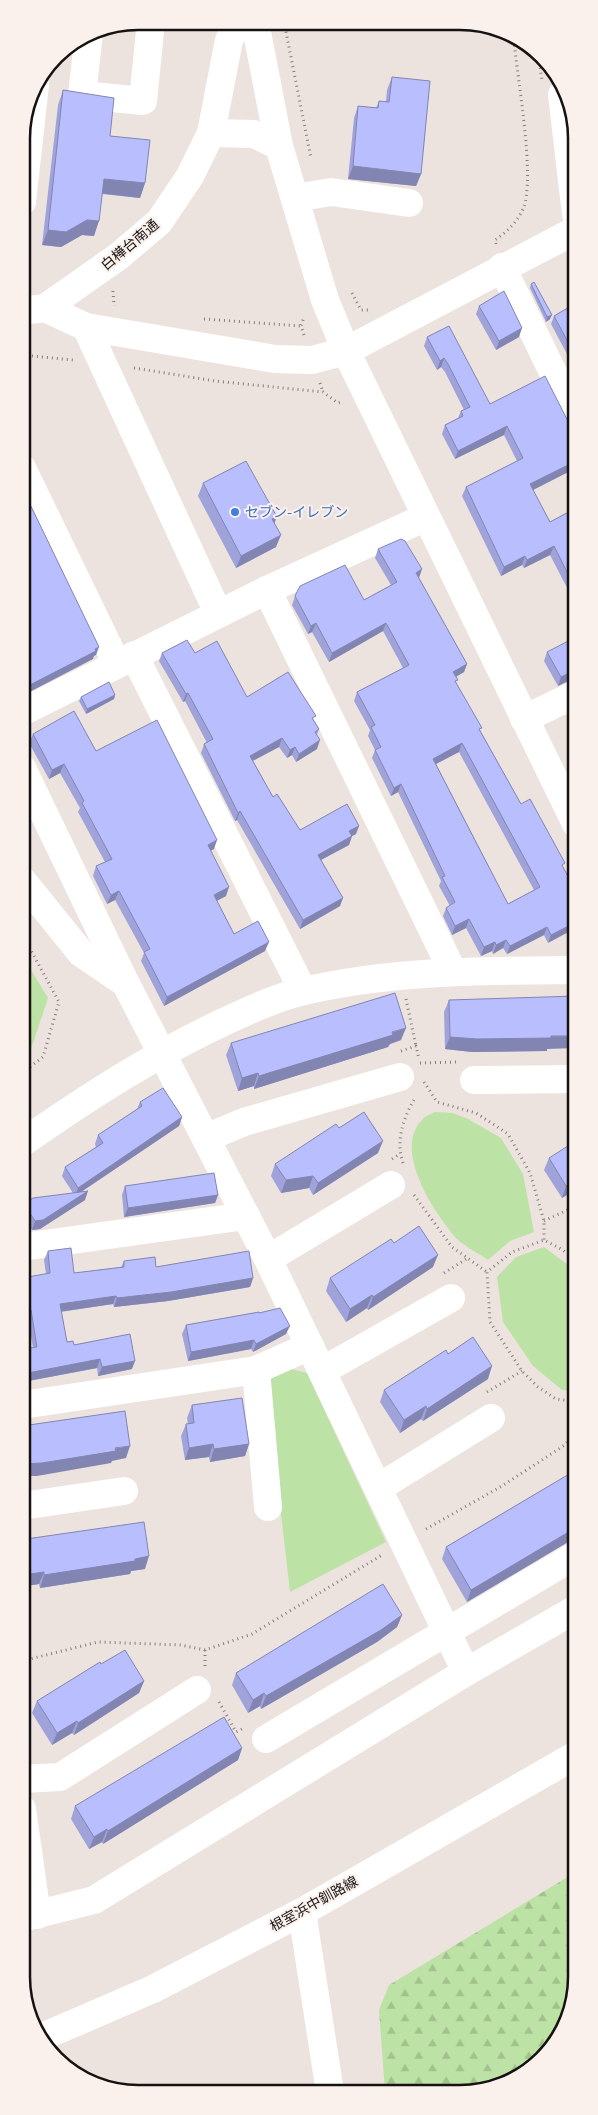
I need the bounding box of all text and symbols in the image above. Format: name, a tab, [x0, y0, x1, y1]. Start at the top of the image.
street label: 白樺台南通	[98, 216, 162, 274]
place label: セブン-イレブン	[245, 504, 348, 521]
marker: セブン-イレブン	[229, 506, 241, 518]
street label: 根室浜中釧路線	[267, 1873, 361, 1935]

